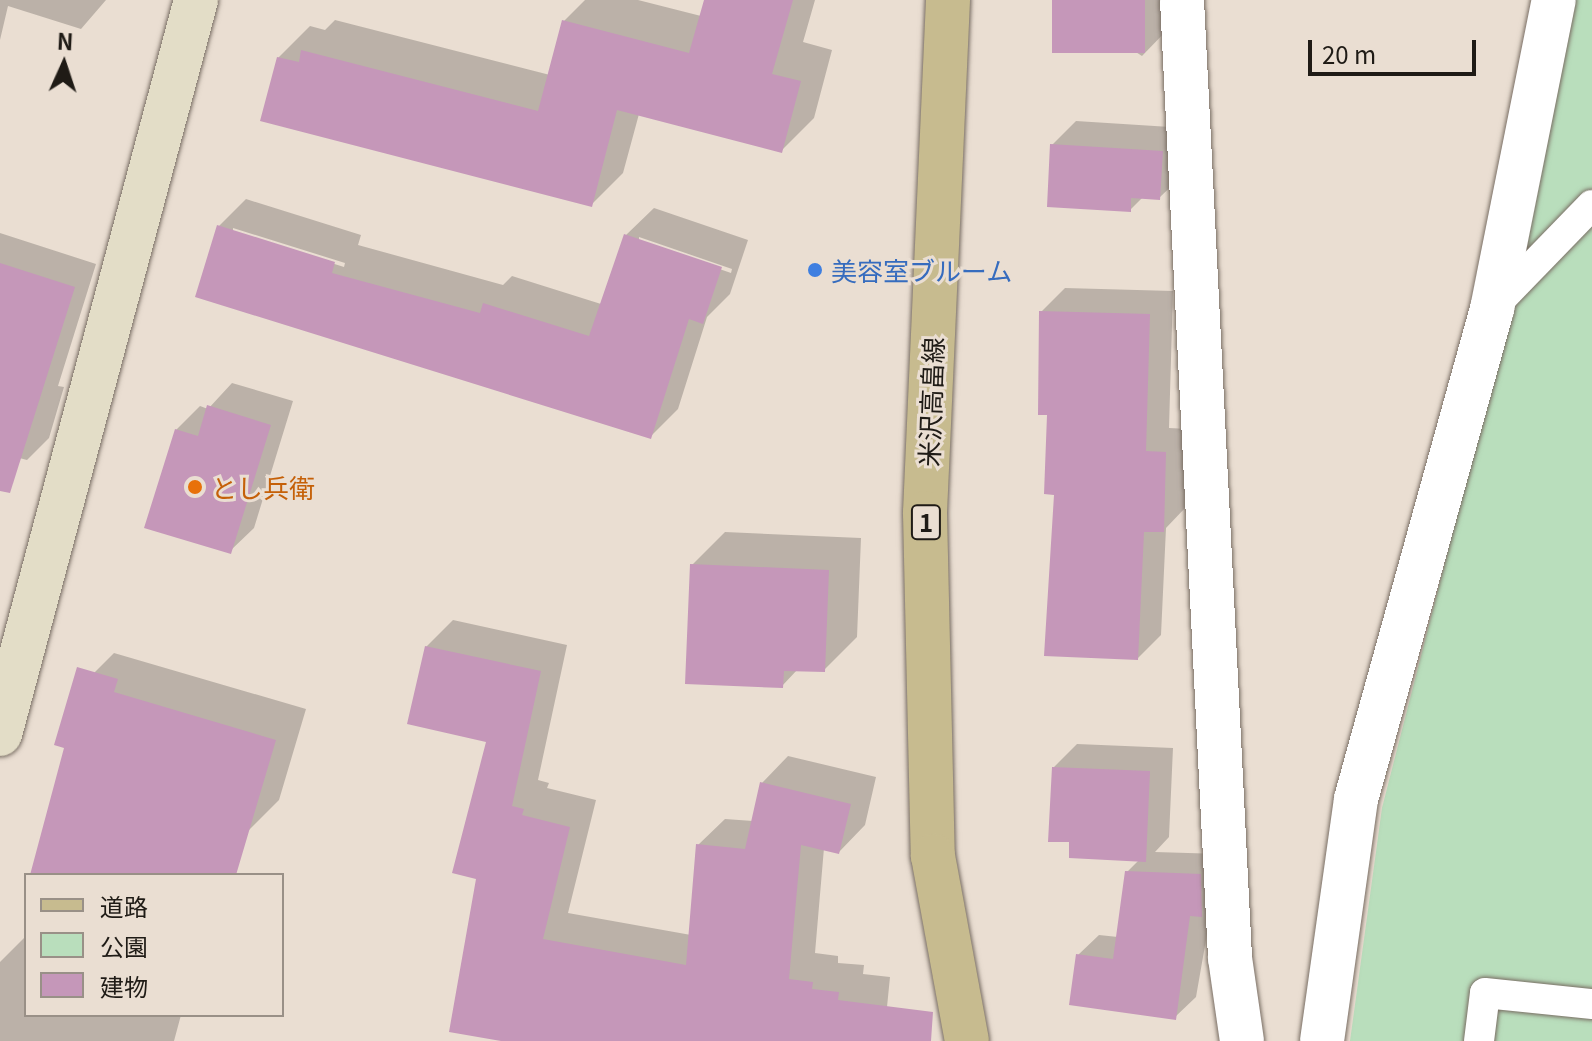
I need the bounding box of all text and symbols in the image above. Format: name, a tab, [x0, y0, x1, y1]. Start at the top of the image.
north arrow	[24, 24, 104, 104]
text: N	[56, 24, 74, 56]
scale bar	[1312, 24, 1480, 74]
text: 20 m	[1322, 36, 1376, 71]
place label: 美容室ブルーム	[831, 254, 1013, 286]
marker: 美容室ブルーム	[806, 261, 824, 279]
street label: 米沢高畠線	[912, 336, 948, 468]
place label: とし兵衛	[211, 471, 315, 503]
marker: とし兵衛	[186, 478, 204, 496]
road number: 1	[910, 502, 942, 542]
legend	[24, 873, 284, 1017]
text: 道路	[100, 888, 148, 923]
text: 公園	[100, 928, 148, 963]
text: 建物	[100, 968, 148, 1003]

